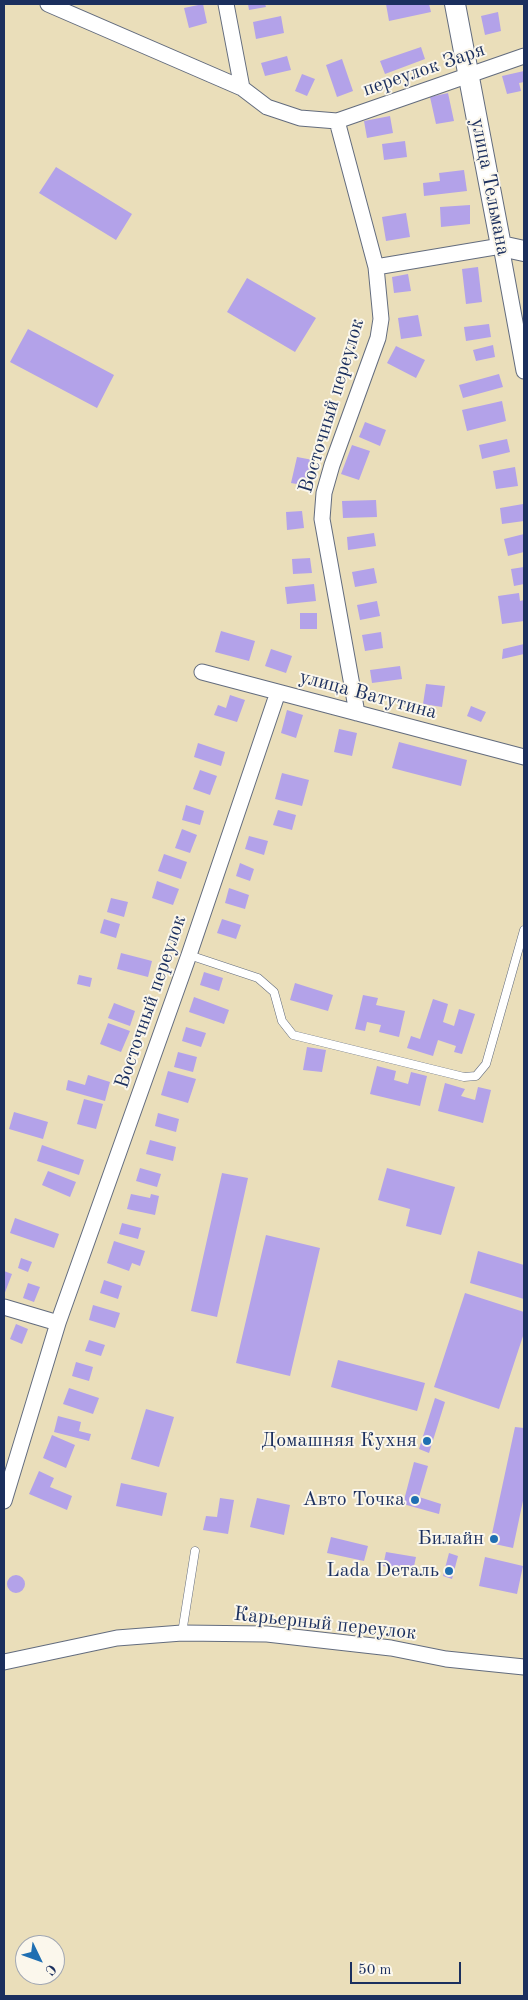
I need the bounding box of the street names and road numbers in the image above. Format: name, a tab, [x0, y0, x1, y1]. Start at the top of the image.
street label: переулок Заря	[360, 38, 488, 102]
street label: улица Тельмана	[465, 116, 515, 258]
street label: Восточный переулок	[294, 316, 370, 496]
street label: улица Ватутина	[297, 665, 439, 725]
street label: Восточный переулок	[110, 912, 192, 1092]
street label: Карьерный переулок	[233, 1602, 417, 1646]

